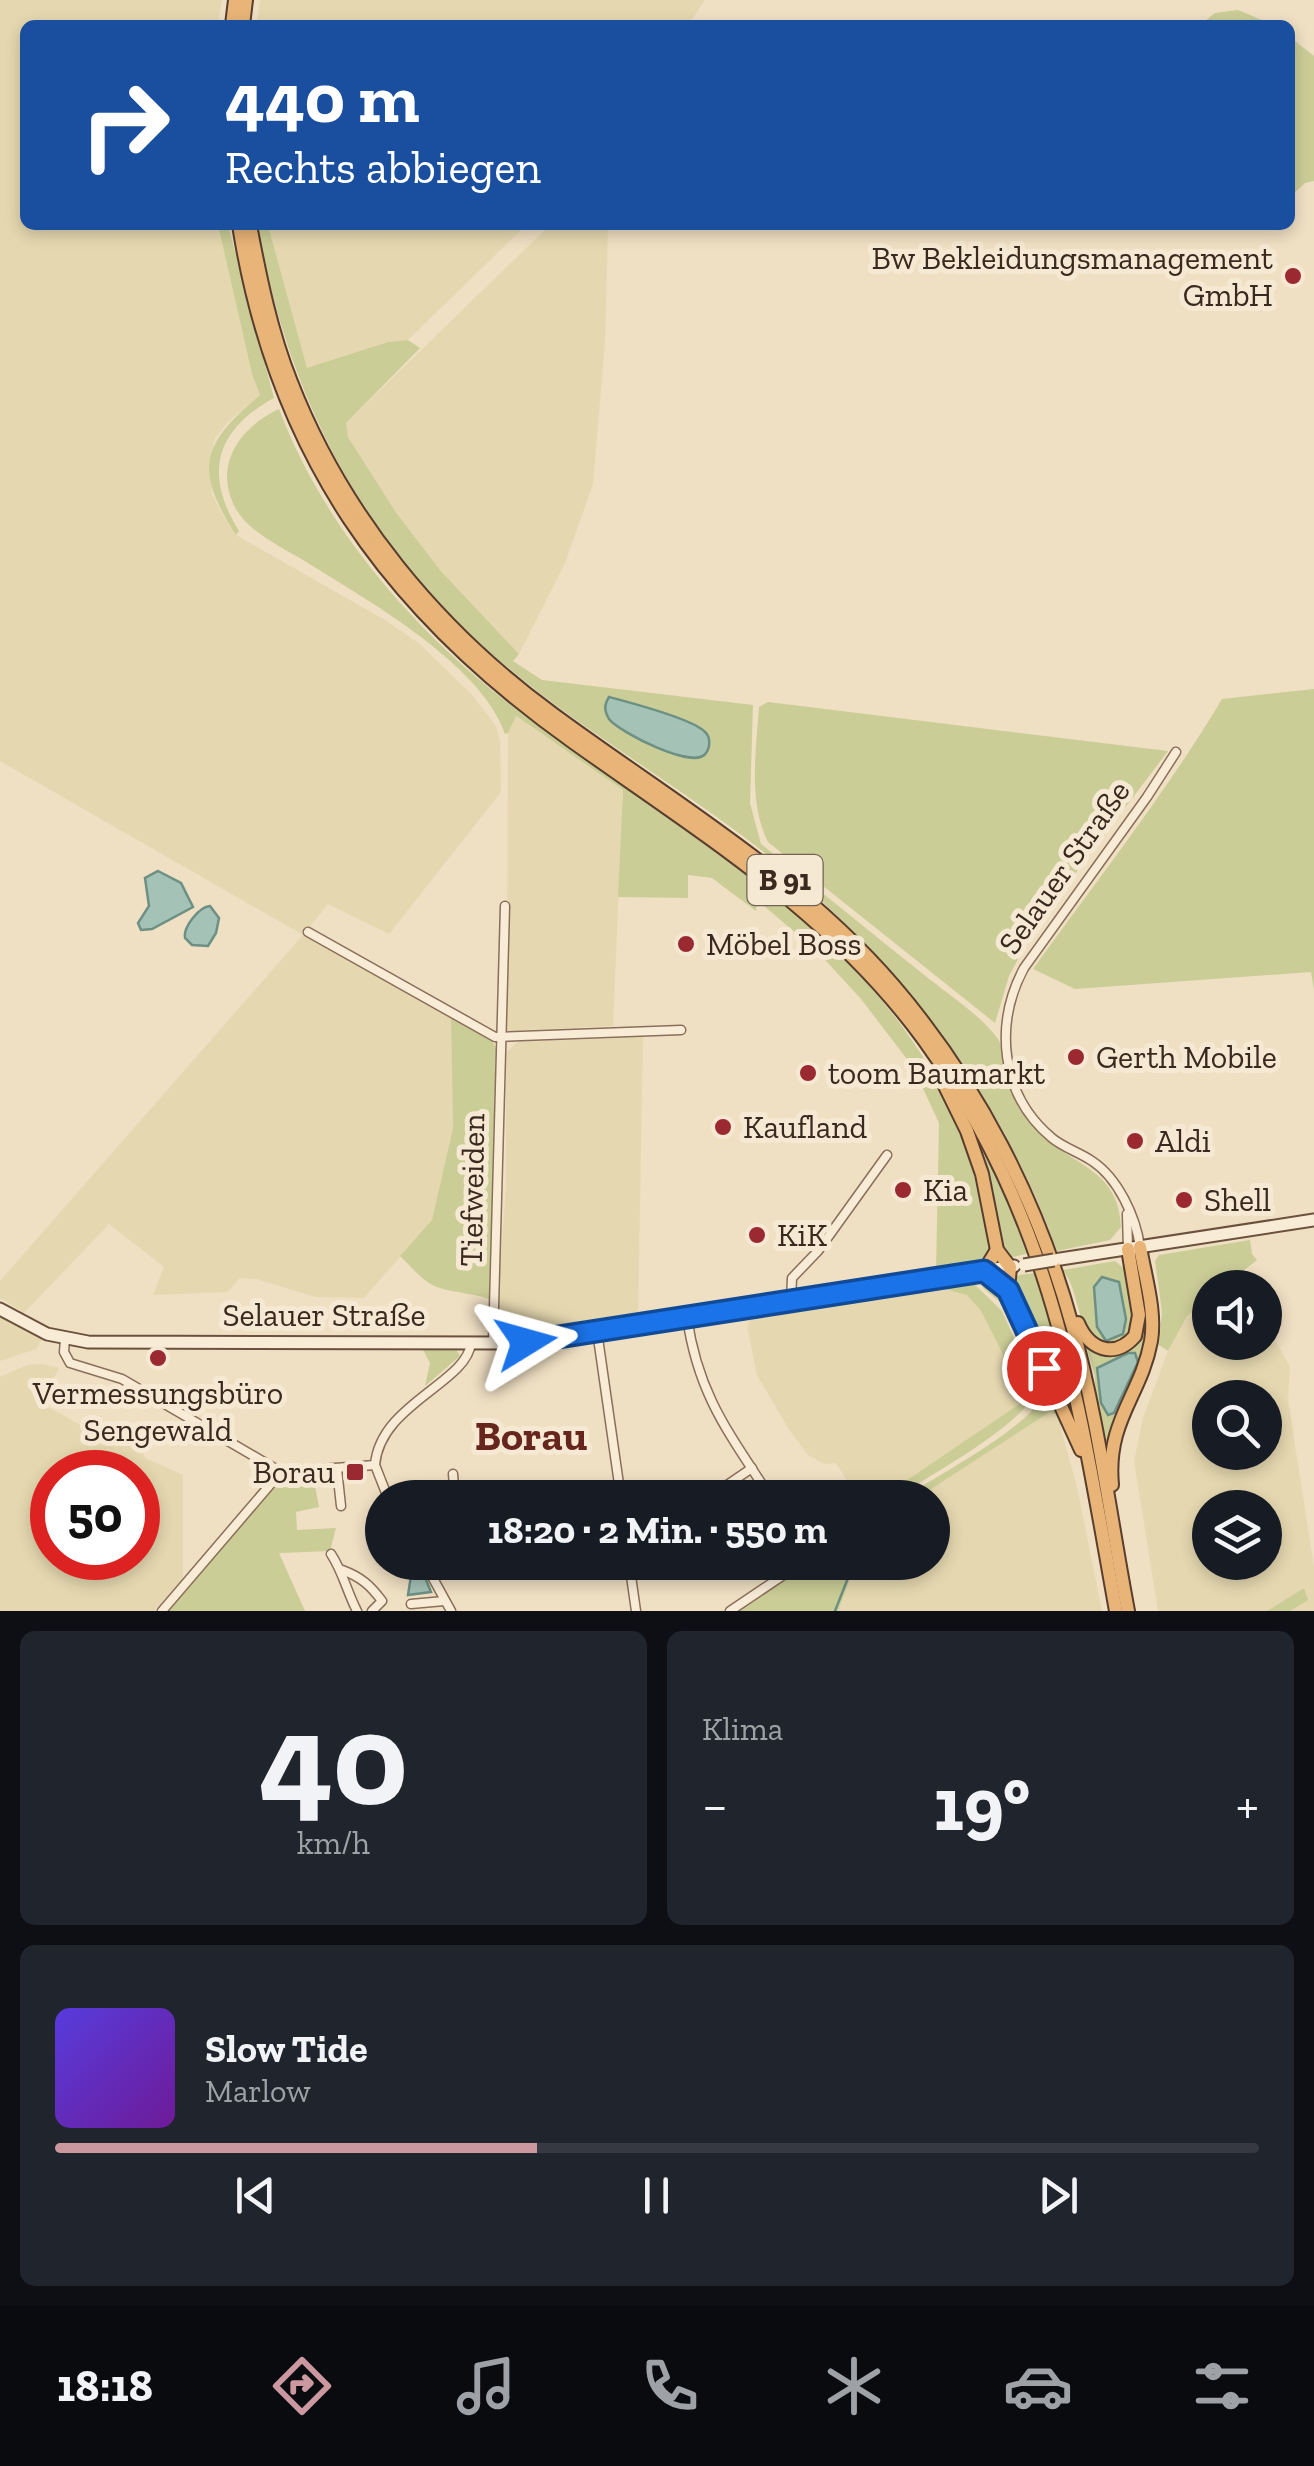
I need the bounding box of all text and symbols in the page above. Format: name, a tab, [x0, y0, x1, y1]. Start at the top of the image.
text: 440 m	[225, 56, 420, 140]
icon: right	[60, 60, 190, 190]
text: Rechts abbiegen	[225, 141, 541, 195]
place label: Bw Bekleidungsmanagement GmbH	[872, 239, 1273, 314]
marker: Bw Bekleidungsmanagement GmbH	[1282, 265, 1304, 287]
street label: Selauer Straße	[990, 773, 1138, 961]
road number: B 91	[748, 855, 822, 905]
place label: Möbel Boss	[706, 925, 862, 963]
marker: Möbel Boss	[675, 933, 697, 955]
place label: Gerth Mobile	[1096, 1038, 1277, 1076]
marker: Gerth Mobile	[1065, 1046, 1087, 1068]
place label: toom Baumarkt	[828, 1054, 1045, 1092]
marker: toom Baumarkt	[797, 1062, 819, 1084]
place label: Kaufland	[743, 1108, 867, 1146]
street label: Tiefweiden	[452, 1112, 492, 1267]
marker: Kaufland	[712, 1116, 734, 1138]
place label: Aldi	[1155, 1122, 1211, 1160]
marker: Aldi	[1124, 1130, 1146, 1152]
place label: Kia	[923, 1171, 968, 1209]
marker: Kia	[892, 1179, 914, 1201]
place label: Shell	[1204, 1181, 1271, 1219]
marker: Shell	[1173, 1189, 1195, 1211]
place label: KiK	[777, 1216, 828, 1254]
marker: KiK	[746, 1224, 768, 1246]
map controls	[1192, 1270, 1282, 1580]
button: sound	[1192, 1270, 1282, 1360]
position arrow	[474, 1290, 578, 1394]
street label: Selauer Straße	[223, 1296, 425, 1334]
pin	[1002, 1326, 1087, 1411]
icon: arrive	[1017, 1341, 1072, 1396]
marker: Vermessungsbüro Sengewald	[147, 1347, 169, 1369]
place label: Vermessungsbüro Sengewald	[32, 1374, 283, 1449]
button: search	[1192, 1380, 1282, 1470]
district label: Borau	[475, 1410, 587, 1461]
speed limit sign: 50	[30, 1450, 160, 1580]
place label: Borau	[252, 1453, 335, 1491]
marker: Borau	[344, 1461, 366, 1483]
button: layers	[1192, 1490, 1282, 1580]
text: 18:20 · 2 Min. · 550 m	[488, 1507, 827, 1553]
text: 40	[259, 1681, 408, 1837]
text: Klima	[702, 1710, 783, 1748]
text: 19°	[933, 1759, 1030, 1849]
text: −	[702, 1772, 728, 1838]
text: +	[1236, 1772, 1259, 1838]
text: km/h	[297, 1824, 370, 1862]
text: Slow Tide	[205, 2026, 368, 2072]
text: Marlow	[205, 2072, 311, 2110]
icon: previous	[228, 2168, 283, 2223]
icon: pause	[629, 2168, 684, 2223]
icon: next	[1031, 2168, 1086, 2223]
icon: directions	[267, 2351, 337, 2421]
icon: music	[451, 2351, 521, 2421]
icon: phone	[635, 2351, 705, 2421]
icon: climate	[819, 2351, 889, 2421]
icon: car	[1003, 2351, 1073, 2421]
icon: filters	[1187, 2351, 1257, 2421]
text: 18:18	[57, 2359, 153, 2413]

